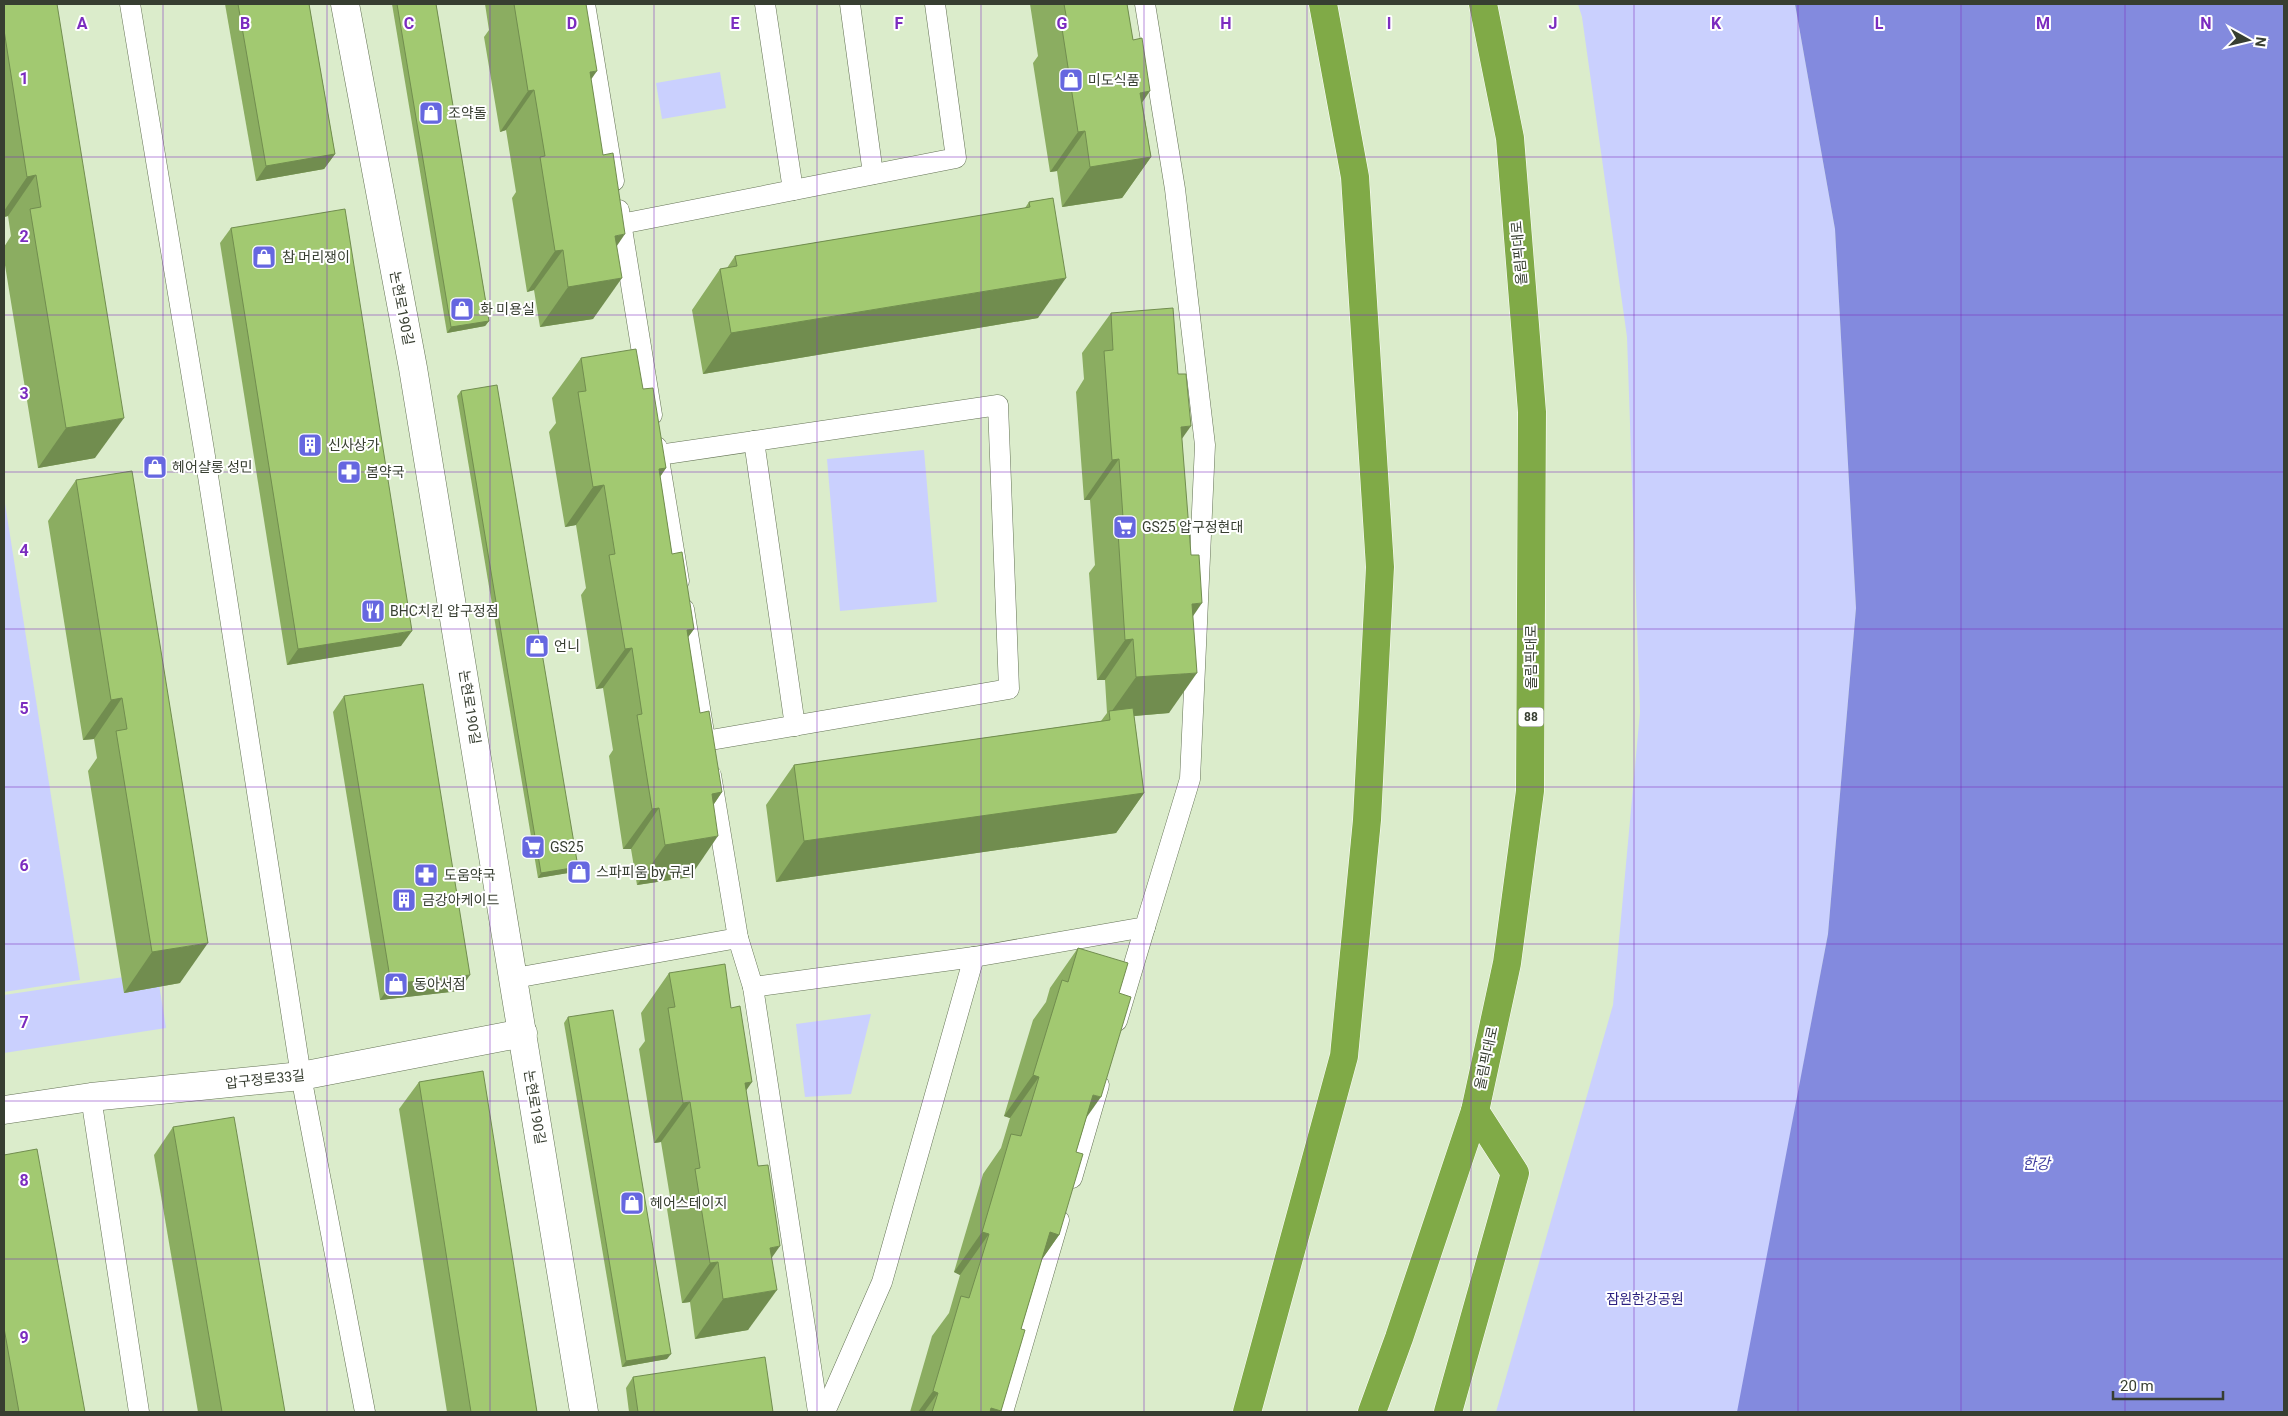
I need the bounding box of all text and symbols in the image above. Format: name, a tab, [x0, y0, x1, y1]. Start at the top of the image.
text: A	[77, 14, 88, 33]
text: B	[240, 14, 250, 33]
text: C	[404, 14, 414, 33]
text: D	[567, 14, 577, 33]
text: E	[731, 14, 740, 33]
text: F	[895, 14, 904, 33]
text: G	[1057, 14, 1068, 33]
text: H	[1220, 14, 1232, 33]
text: I	[1387, 14, 1391, 33]
text: J	[1549, 14, 1557, 33]
text: K	[1711, 14, 1722, 33]
text: L	[1875, 14, 1884, 33]
text: M	[2036, 14, 2050, 33]
text: N	[2200, 14, 2212, 33]
north arrow	[2223, 15, 2273, 65]
text: N	[2252, 36, 2269, 48]
shop icon: 미도식품	[1058, 67, 1084, 93]
text: 1	[19, 69, 29, 88]
place label: 미도식품	[1088, 72, 1140, 88]
shop icon: 조약돌	[418, 100, 444, 126]
place label: 조약돌	[448, 105, 487, 121]
street label: 올림픽대로	[1508, 220, 1530, 286]
text: 2	[19, 227, 29, 246]
shop icon: 참 머리쟁이	[251, 244, 277, 270]
place label: 참 머리쟁이	[282, 249, 350, 265]
street label: 논현로190길	[387, 270, 417, 346]
shop icon: 화 미용실	[449, 296, 475, 322]
place label: 화 미용실	[480, 301, 535, 317]
text: 3	[19, 384, 29, 403]
building icon: 신사상가	[297, 432, 323, 458]
place label: 신사상가	[328, 437, 380, 453]
shop icon: 헤어샬롱 성민	[142, 454, 168, 480]
place label: 헤어샬롱 성민	[172, 459, 253, 475]
pharmacy icon: 봄약국	[336, 459, 362, 485]
place label: 봄약국	[366, 464, 405, 480]
supermarket icon: GS25 압구정현대	[1112, 514, 1138, 540]
place label: GS25 압구정현대	[1142, 519, 1243, 535]
text: 4	[19, 541, 29, 560]
restaurant icon: BHC치킨 압구정점	[360, 598, 386, 624]
place label: BHC치킨 압구정점	[390, 603, 499, 619]
street label: 올림픽대로	[1523, 625, 1539, 689]
shop icon: 언니	[524, 633, 550, 659]
place label: 언니	[554, 638, 580, 654]
street label: 논현로190길	[456, 669, 484, 745]
text: 5	[19, 699, 29, 718]
road number: 88	[1518, 708, 1544, 726]
supermarket icon: GS25	[520, 834, 546, 860]
place label: GS25	[550, 839, 584, 855]
text: 6	[19, 856, 29, 875]
shop icon: 스파피움 by 규리	[566, 859, 592, 885]
pharmacy icon: 도움약국	[413, 862, 439, 888]
place label: 스파피움 by 규리	[596, 864, 695, 880]
place label: 도움약국	[444, 867, 496, 883]
building icon: 금강아케이드	[391, 887, 417, 913]
place label: 금강아케이드	[422, 892, 499, 908]
shop icon: 동아서점	[383, 971, 409, 997]
place label: 동아서점	[414, 976, 466, 992]
text: 7	[19, 1013, 29, 1032]
street label: 올림픽대로	[1471, 1025, 1501, 1091]
street label: 압구정로33길	[224, 1067, 306, 1091]
street label: 논현로190길	[521, 1069, 549, 1145]
water label: 한강	[2022, 1155, 2052, 1173]
text: 8	[19, 1171, 29, 1190]
shop icon: 헤어스테이지	[619, 1190, 645, 1216]
place label: 헤어스테이지	[650, 1195, 727, 1211]
park label: 잠원한강공원	[1606, 1291, 1684, 1307]
text: 9	[19, 1328, 29, 1347]
scale bar	[2113, 1368, 2223, 1400]
text: 20 m	[2120, 1377, 2154, 1395]

